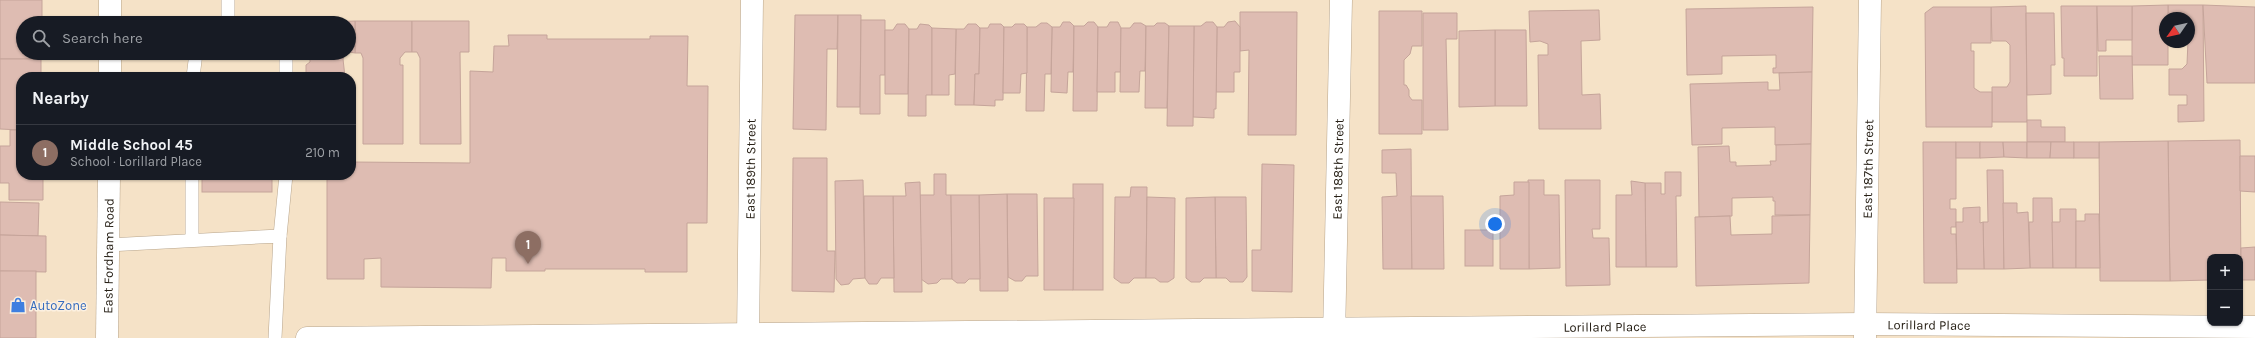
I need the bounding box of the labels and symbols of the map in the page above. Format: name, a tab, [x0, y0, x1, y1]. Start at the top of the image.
north arrow	[2159, 12, 2195, 48]
street label: East 189th Street	[742, 118, 758, 219]
street label: East 188th Street	[1329, 118, 1346, 220]
street label: East 187th Street	[1859, 119, 1876, 219]
street label: East Fordham Road	[100, 198, 116, 314]
your location	[1485, 214, 1505, 234]
pin: 1	[515, 231, 541, 264]
shop icon: AutoZone	[9, 296, 27, 314]
place label: AutoZone	[30, 298, 87, 313]
street label: Lorillard Place	[1887, 317, 1971, 332]
street label: Lorillard Place	[1563, 318, 1647, 334]

